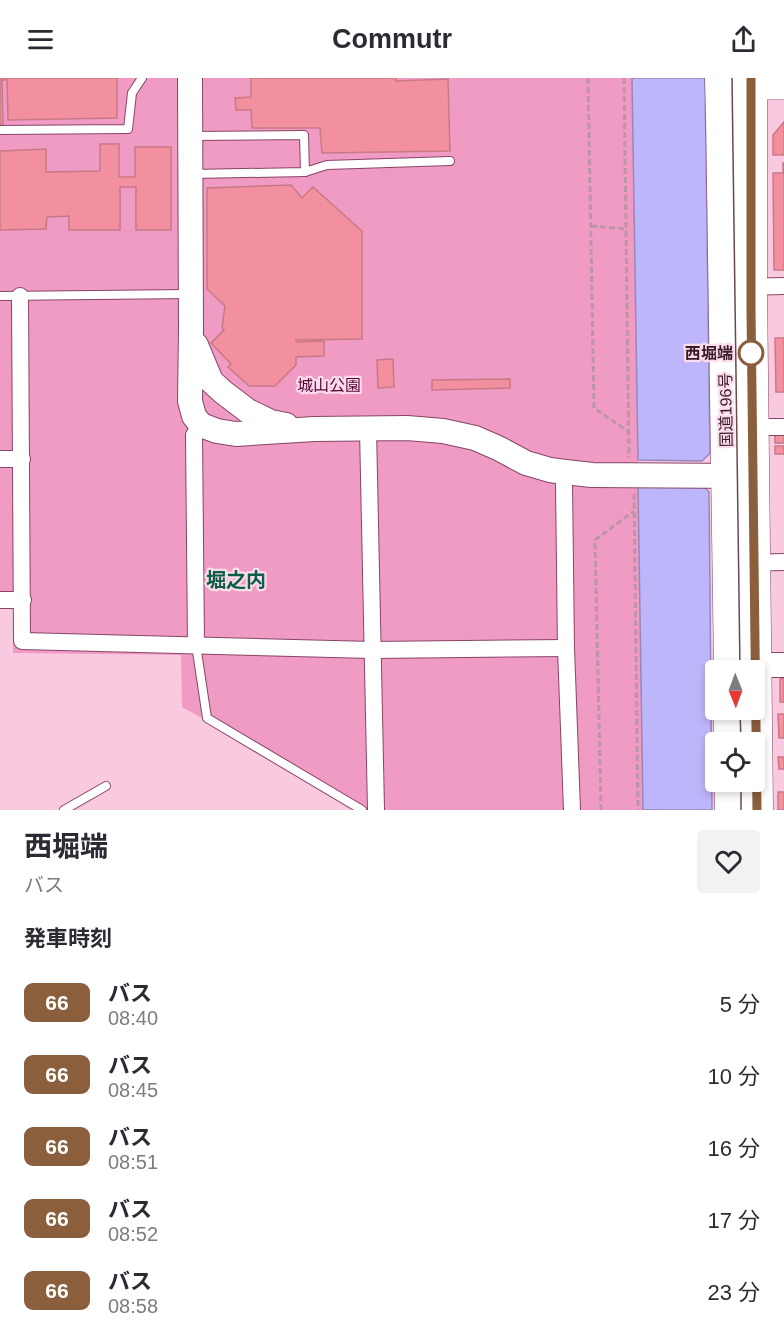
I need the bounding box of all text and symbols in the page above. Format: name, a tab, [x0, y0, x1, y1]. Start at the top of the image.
icon: menu	[24, 23, 57, 56]
icon: share	[727, 23, 760, 56]
text: Commutr	[332, 24, 452, 54]
marker: 西堀端	[738, 340, 764, 366]
place label: 西堀端	[685, 345, 733, 362]
street label: 国道196号	[717, 373, 735, 447]
park label: 城山公園	[297, 377, 361, 394]
district label: 堀之内	[206, 569, 266, 591]
north arrow	[705, 660, 765, 720]
map controls	[705, 660, 765, 792]
button: locate	[705, 732, 765, 792]
button: heart	[697, 830, 760, 893]
text: 西堀端	[24, 831, 108, 862]
text: バス	[24, 874, 64, 896]
text: 発車時刻	[24, 926, 112, 951]
text: バス	[108, 981, 152, 1006]
text: 66	[45, 991, 69, 1014]
text: 5 分	[720, 992, 760, 1017]
text: 08:40	[108, 1007, 158, 1029]
text: バス	[108, 1053, 152, 1078]
text: 66	[45, 1063, 69, 1086]
text: 10 分	[707, 1064, 760, 1089]
text: 08:45	[108, 1079, 158, 1101]
text: バス	[108, 1125, 152, 1150]
text: 66	[45, 1135, 69, 1158]
text: 16 分	[707, 1136, 760, 1161]
text: 08:51	[108, 1151, 158, 1173]
text: バス	[108, 1197, 152, 1222]
text: 66	[45, 1207, 69, 1230]
text: 17 分	[707, 1208, 760, 1233]
text: 08:52	[108, 1223, 158, 1245]
text: バス	[108, 1269, 152, 1294]
text: 66	[45, 1279, 69, 1302]
text: 23 分	[707, 1280, 760, 1305]
text: 08:58	[108, 1295, 158, 1317]

